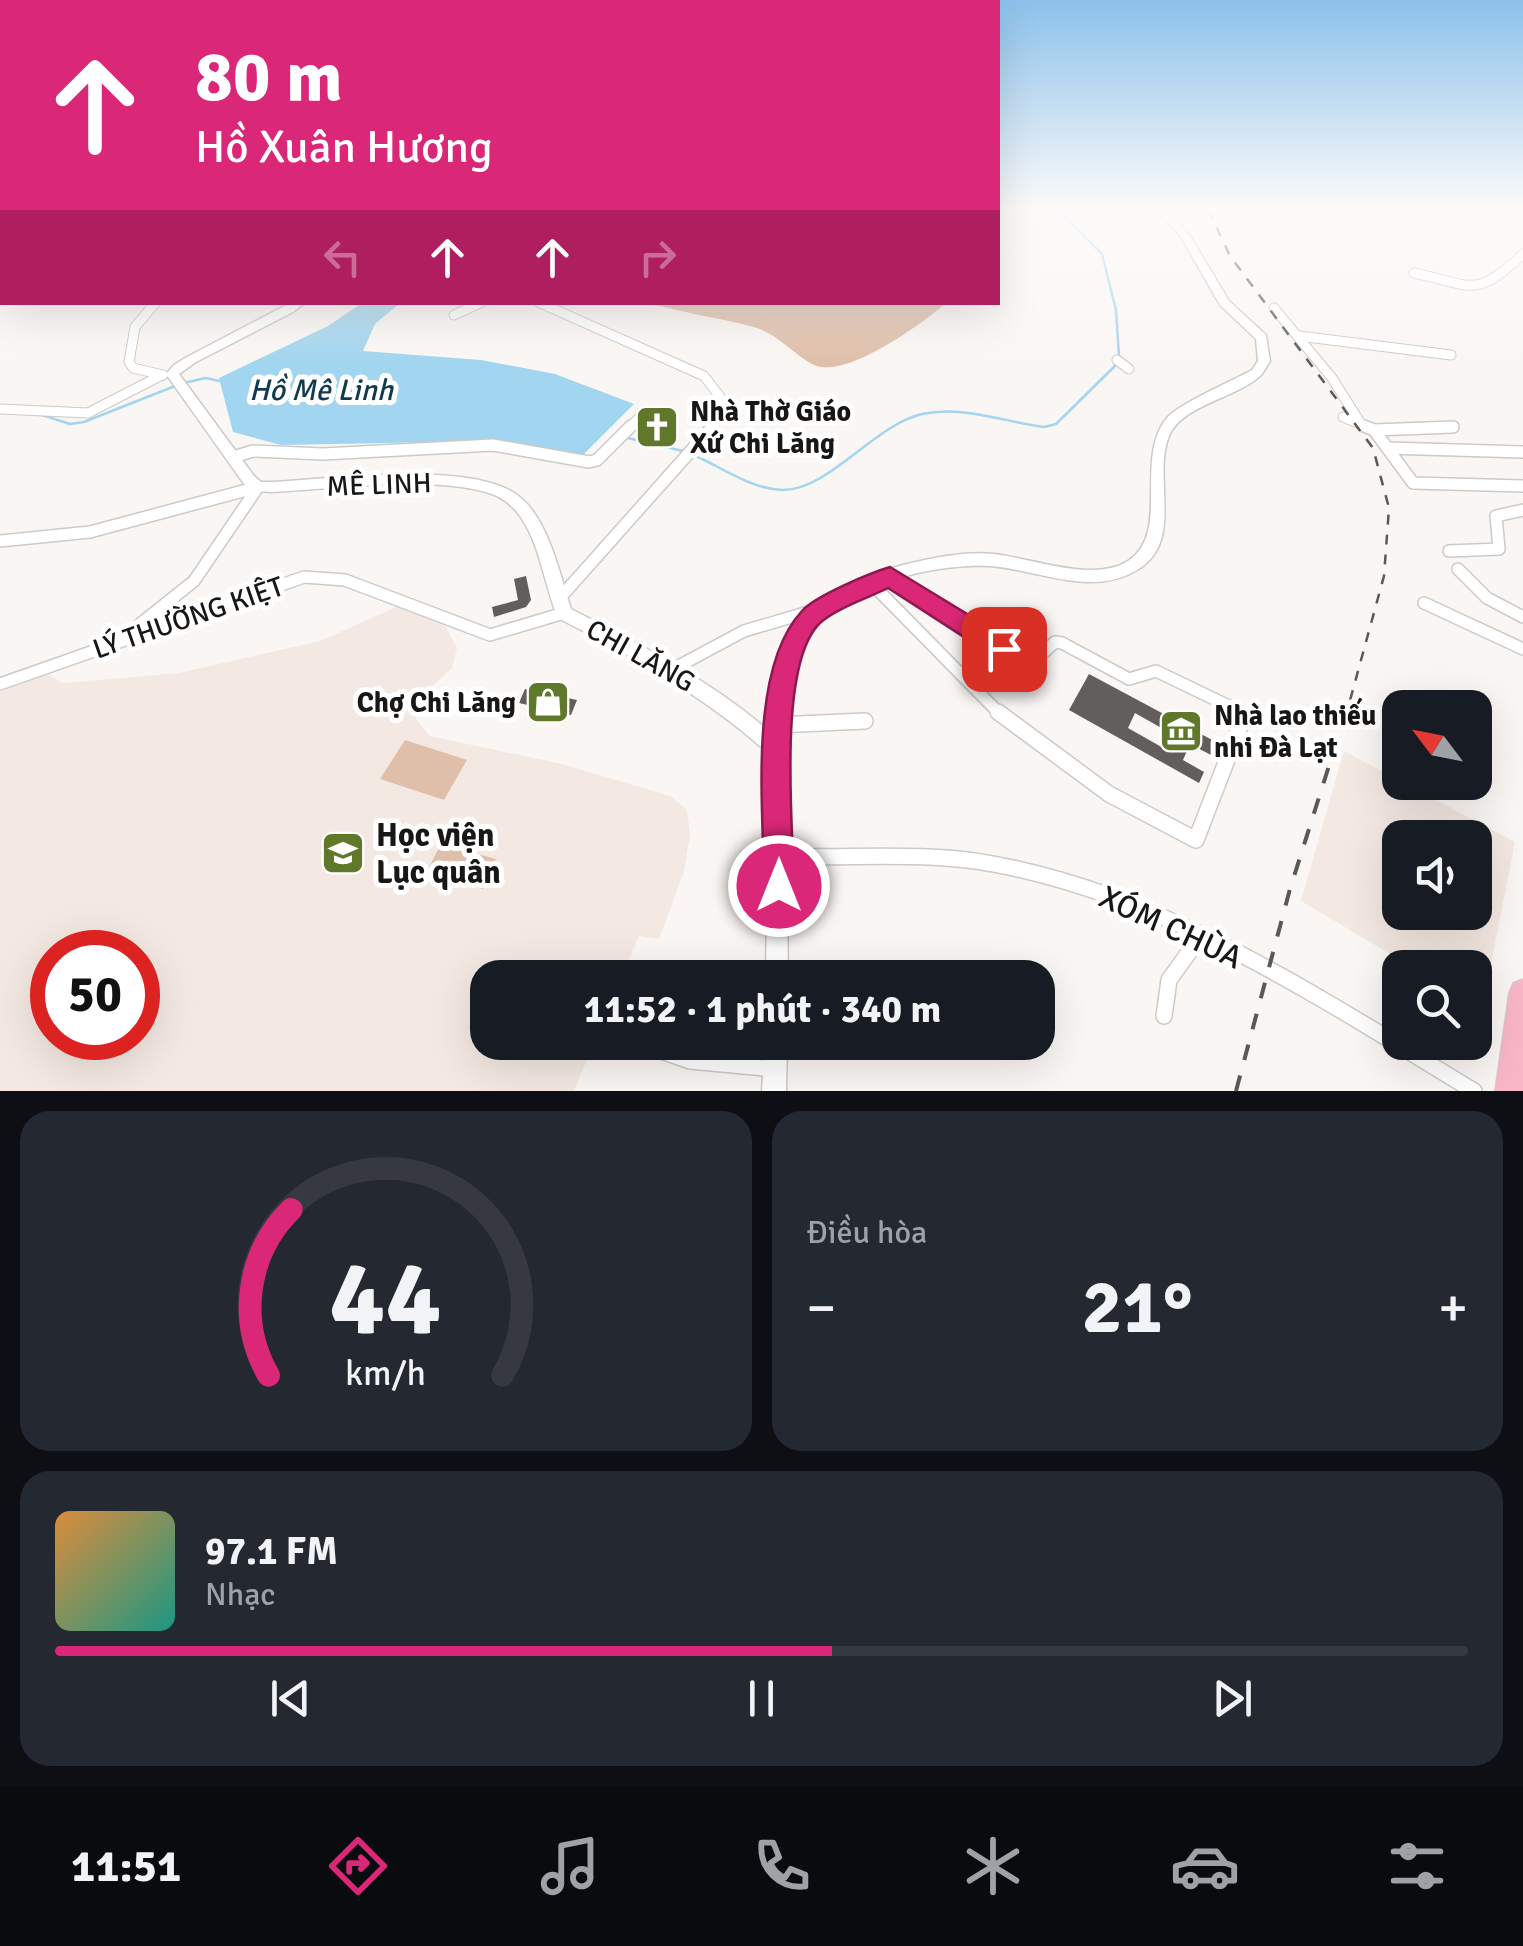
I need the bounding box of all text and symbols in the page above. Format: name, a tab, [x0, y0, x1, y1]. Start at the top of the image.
text: 80 m	[195, 34, 343, 120]
icon: ahead	[30, 40, 160, 170]
text: Hồ Xuân Hương	[195, 120, 493, 175]
icon: left	[315, 230, 370, 285]
icon: ahead	[420, 230, 475, 285]
icon: ahead	[525, 230, 580, 285]
icon: right	[630, 230, 685, 285]
water label: Hồ Mê Linh	[249, 372, 394, 409]
place label: Nhà Thờ Giáo Xứ Chi Lăng	[690, 395, 851, 461]
church icon: Nhà Thờ Giáo Xứ Chi Lăng	[634, 404, 680, 450]
street label: MÊ LINH	[326, 466, 432, 504]
street label: LÝ THƯỜNG KIỆT	[88, 569, 288, 666]
pin	[962, 607, 1047, 692]
street label: CHI LĂNG	[580, 612, 701, 700]
icon: arrive	[977, 622, 1032, 677]
shop icon: Chợ Chi Lăng	[525, 679, 571, 725]
place label: Chợ Chi Lăng	[357, 686, 516, 720]
north arrow	[1382, 690, 1492, 800]
map controls	[1382, 690, 1492, 1060]
place label: Nhà lao thiếu nhi Đà Lạt	[1214, 697, 1376, 765]
museum icon: Nhà lao thiếu nhi Đà Lạt	[1158, 708, 1204, 754]
place label: Học viện Lục quân	[376, 816, 501, 892]
button: sound	[1382, 820, 1492, 930]
school or university icon: Học viện Lục quân	[320, 830, 366, 876]
position arrow	[727, 834, 831, 938]
street label: XÓM CHÙA	[1093, 877, 1249, 978]
speed limit sign: 50	[30, 930, 160, 1060]
button: search	[1382, 950, 1492, 1060]
text: 11:52 · 1 phút · 340 m	[584, 986, 941, 1033]
text: Điều hòa	[807, 1213, 927, 1252]
text: 44	[330, 1235, 442, 1363]
text: 21°	[1082, 1261, 1193, 1354]
text: −	[807, 1274, 836, 1342]
text: +	[1438, 1274, 1468, 1342]
text: km/h	[345, 1351, 426, 1395]
text: 97.1 FM	[205, 1528, 338, 1575]
text: Nhạc	[205, 1575, 275, 1614]
icon: previous	[263, 1671, 318, 1726]
icon: pause	[734, 1671, 789, 1726]
icon: next	[1205, 1671, 1260, 1726]
icon: directions	[323, 1831, 393, 1901]
icon: music	[535, 1831, 605, 1901]
icon: phone	[747, 1831, 817, 1901]
icon: climate	[958, 1831, 1028, 1901]
icon: car	[1170, 1831, 1240, 1901]
icon: filters	[1382, 1831, 1452, 1901]
text: 11:51	[71, 1839, 181, 1894]

